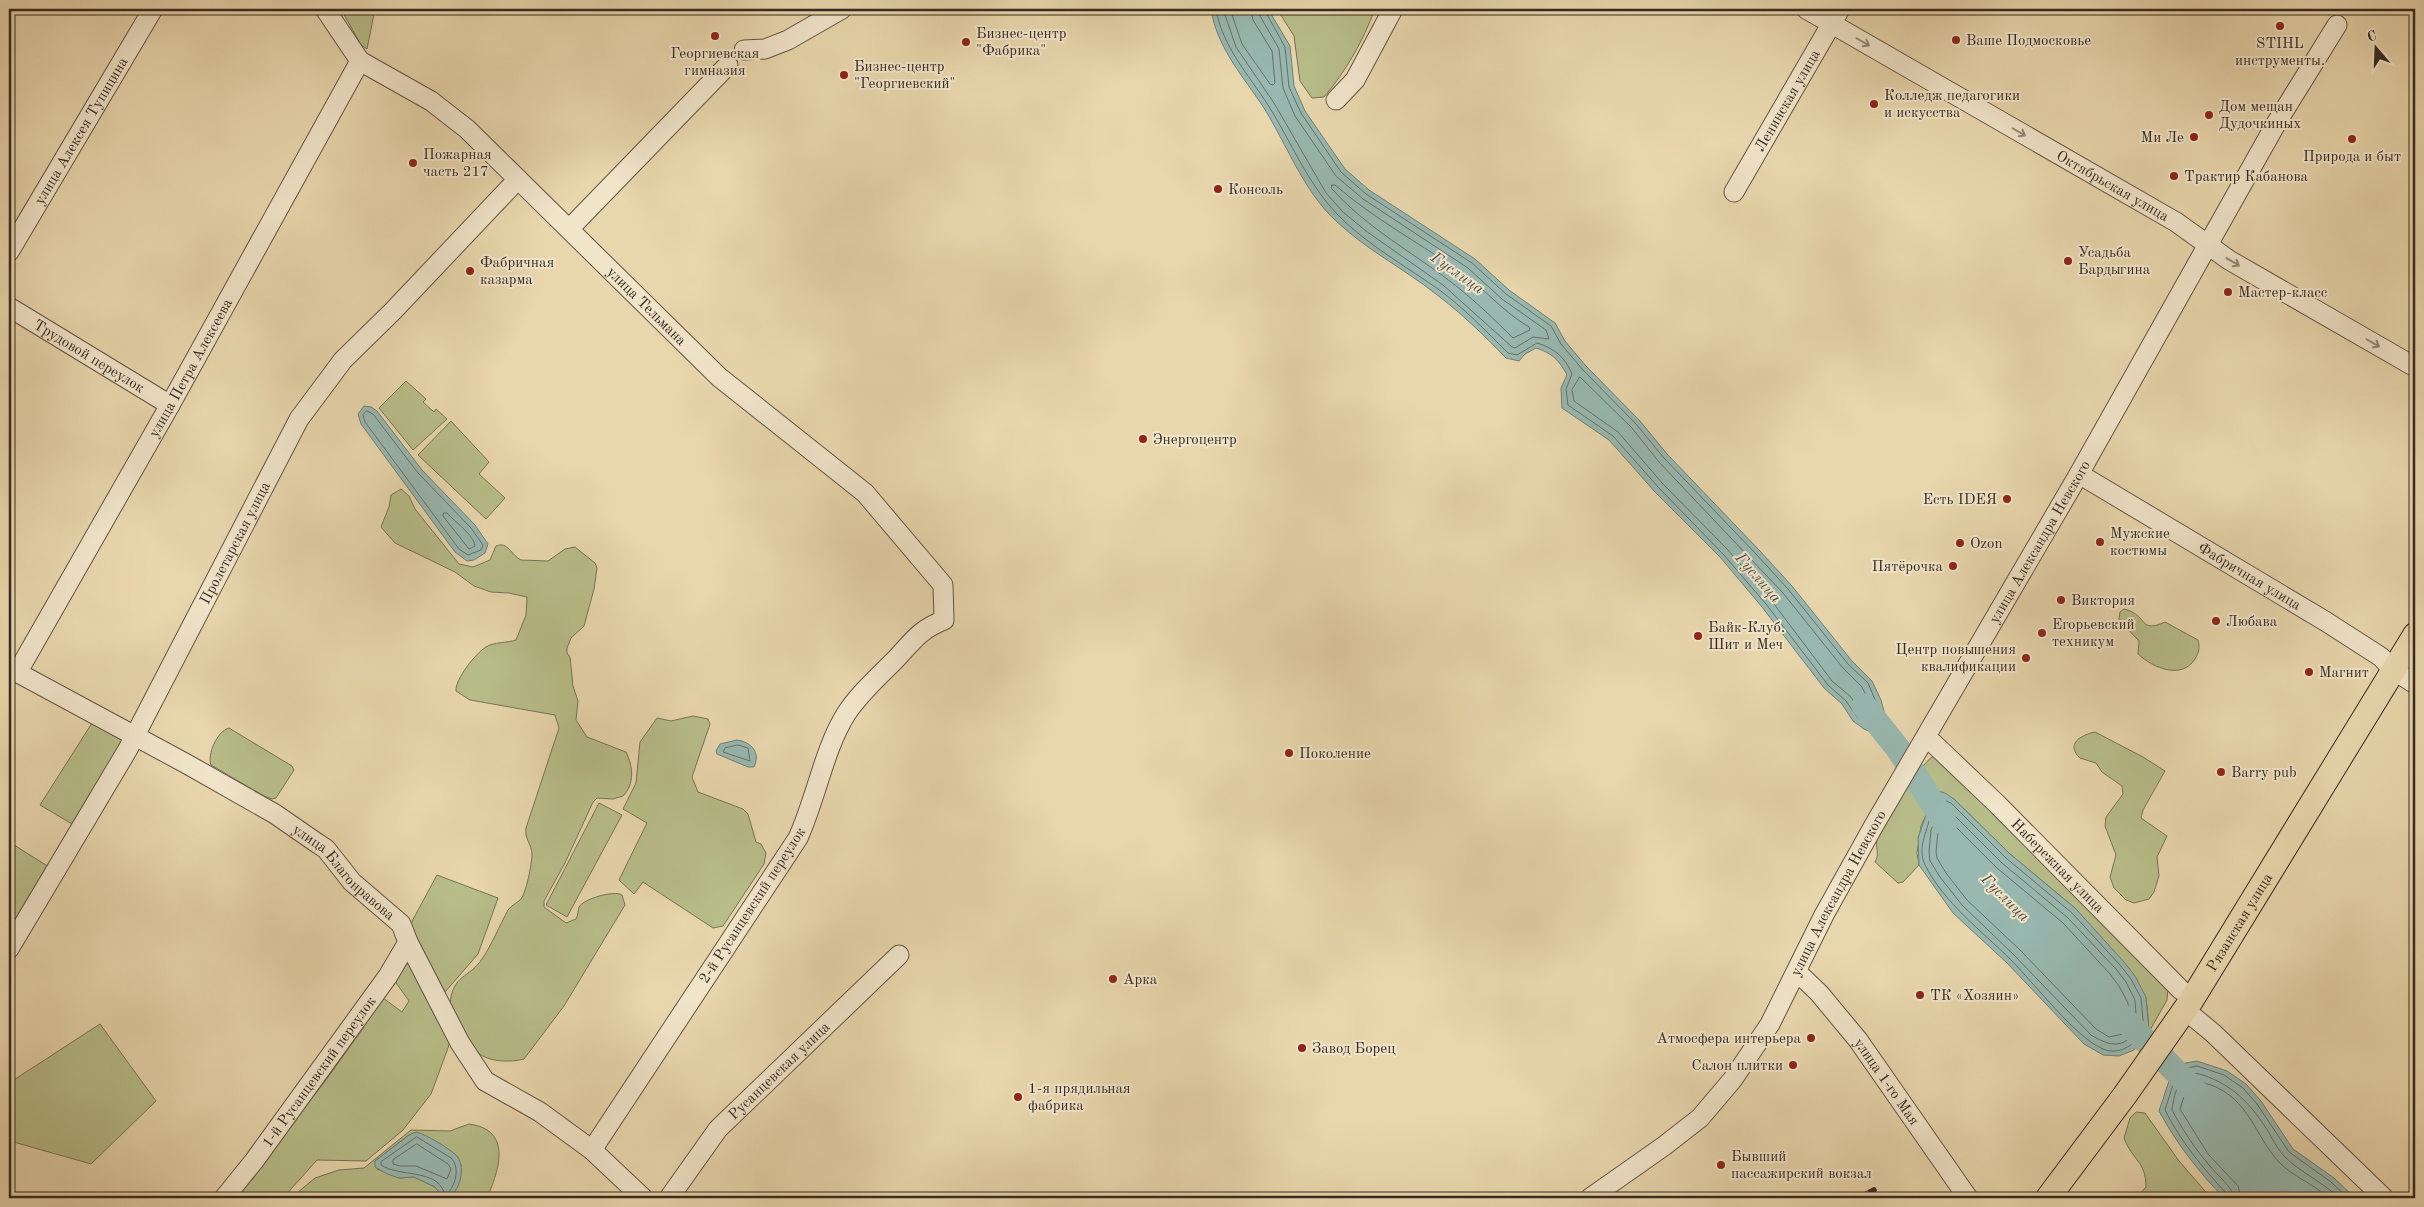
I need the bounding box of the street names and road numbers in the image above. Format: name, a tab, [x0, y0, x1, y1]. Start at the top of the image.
street label: Ленинская улица	[1753, 47, 1824, 155]
street label: улица Алексея Тупицина	[33, 55, 132, 208]
street label: Октябрьская улица	[2053, 149, 2171, 225]
street label: улица Тельмана	[603, 265, 689, 349]
street label: улица Петра Алексеева	[147, 296, 236, 441]
street label: Трудовой переулок	[31, 318, 147, 397]
street label: улица Александра Невского	[1987, 459, 2094, 627]
street label: Пролетарская улица	[198, 479, 274, 607]
street label: Фабричная улица	[2195, 541, 2304, 614]
street label: улица Александра Невского	[1789, 808, 1890, 979]
street label: Набережная улица	[2007, 817, 2107, 917]
street label: улица Благонравова	[289, 822, 397, 924]
street label: 2-й Русанцевский переулок	[697, 825, 809, 986]
street label: Рязанская улица	[2205, 871, 2277, 975]
street label: 1-й Русанцевский переулок	[260, 994, 380, 1151]
street label: Русанцевская улица	[726, 1019, 834, 1123]
street label: улица 1-го Мая	[1850, 1036, 1921, 1129]

